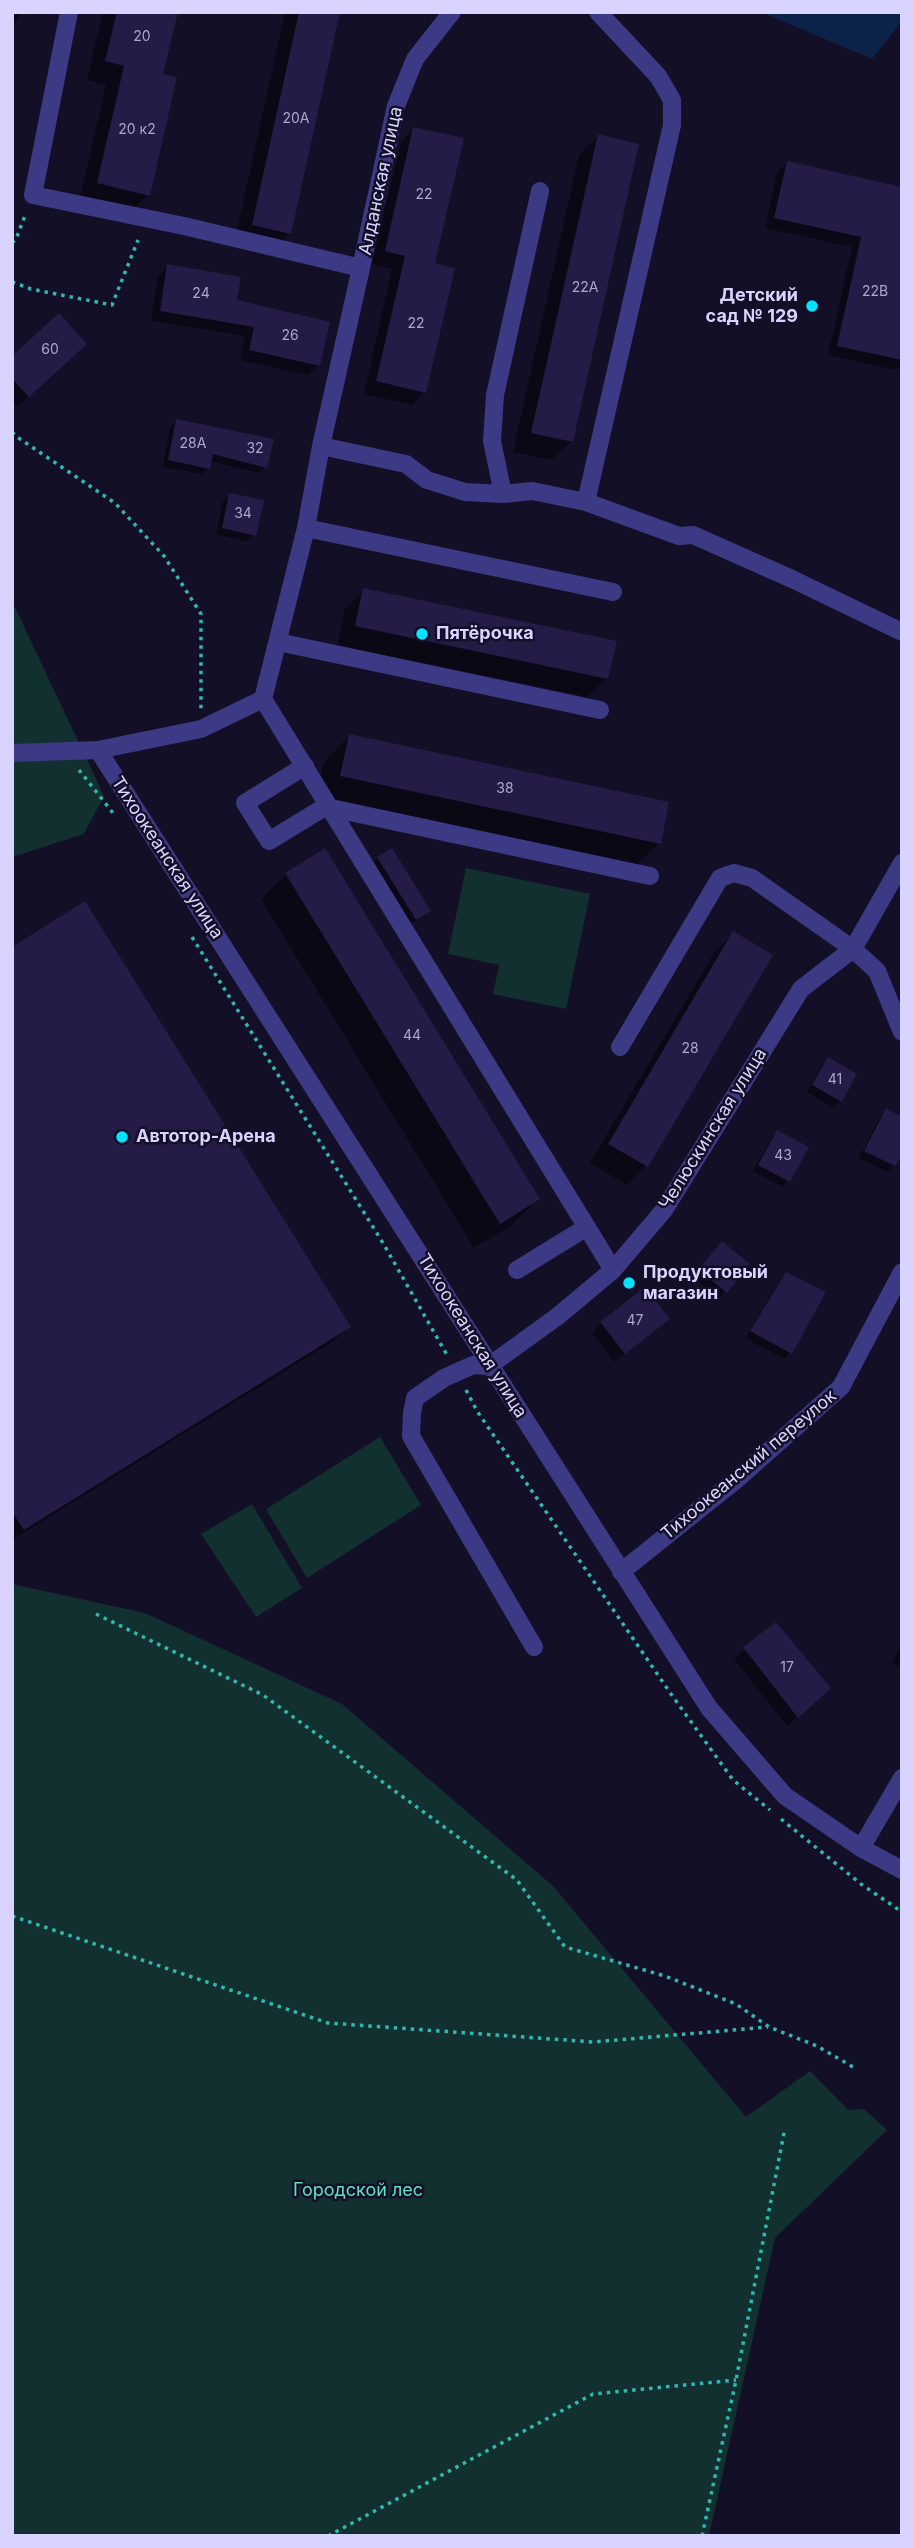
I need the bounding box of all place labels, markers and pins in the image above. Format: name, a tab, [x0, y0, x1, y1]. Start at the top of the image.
place label: Детский сад № 129	[706, 285, 798, 328]
marker: Детский сад № 129	[804, 298, 820, 314]
place label: Пятёрочка	[436, 623, 534, 645]
marker: Пятёрочка	[414, 626, 430, 642]
place label: Автотор-Арена	[136, 1126, 276, 1148]
marker: Автотор-Арена	[114, 1129, 130, 1145]
place label: Продуктовый магазин	[643, 1262, 768, 1304]
marker: Продуктовый магазин	[621, 1275, 637, 1291]

